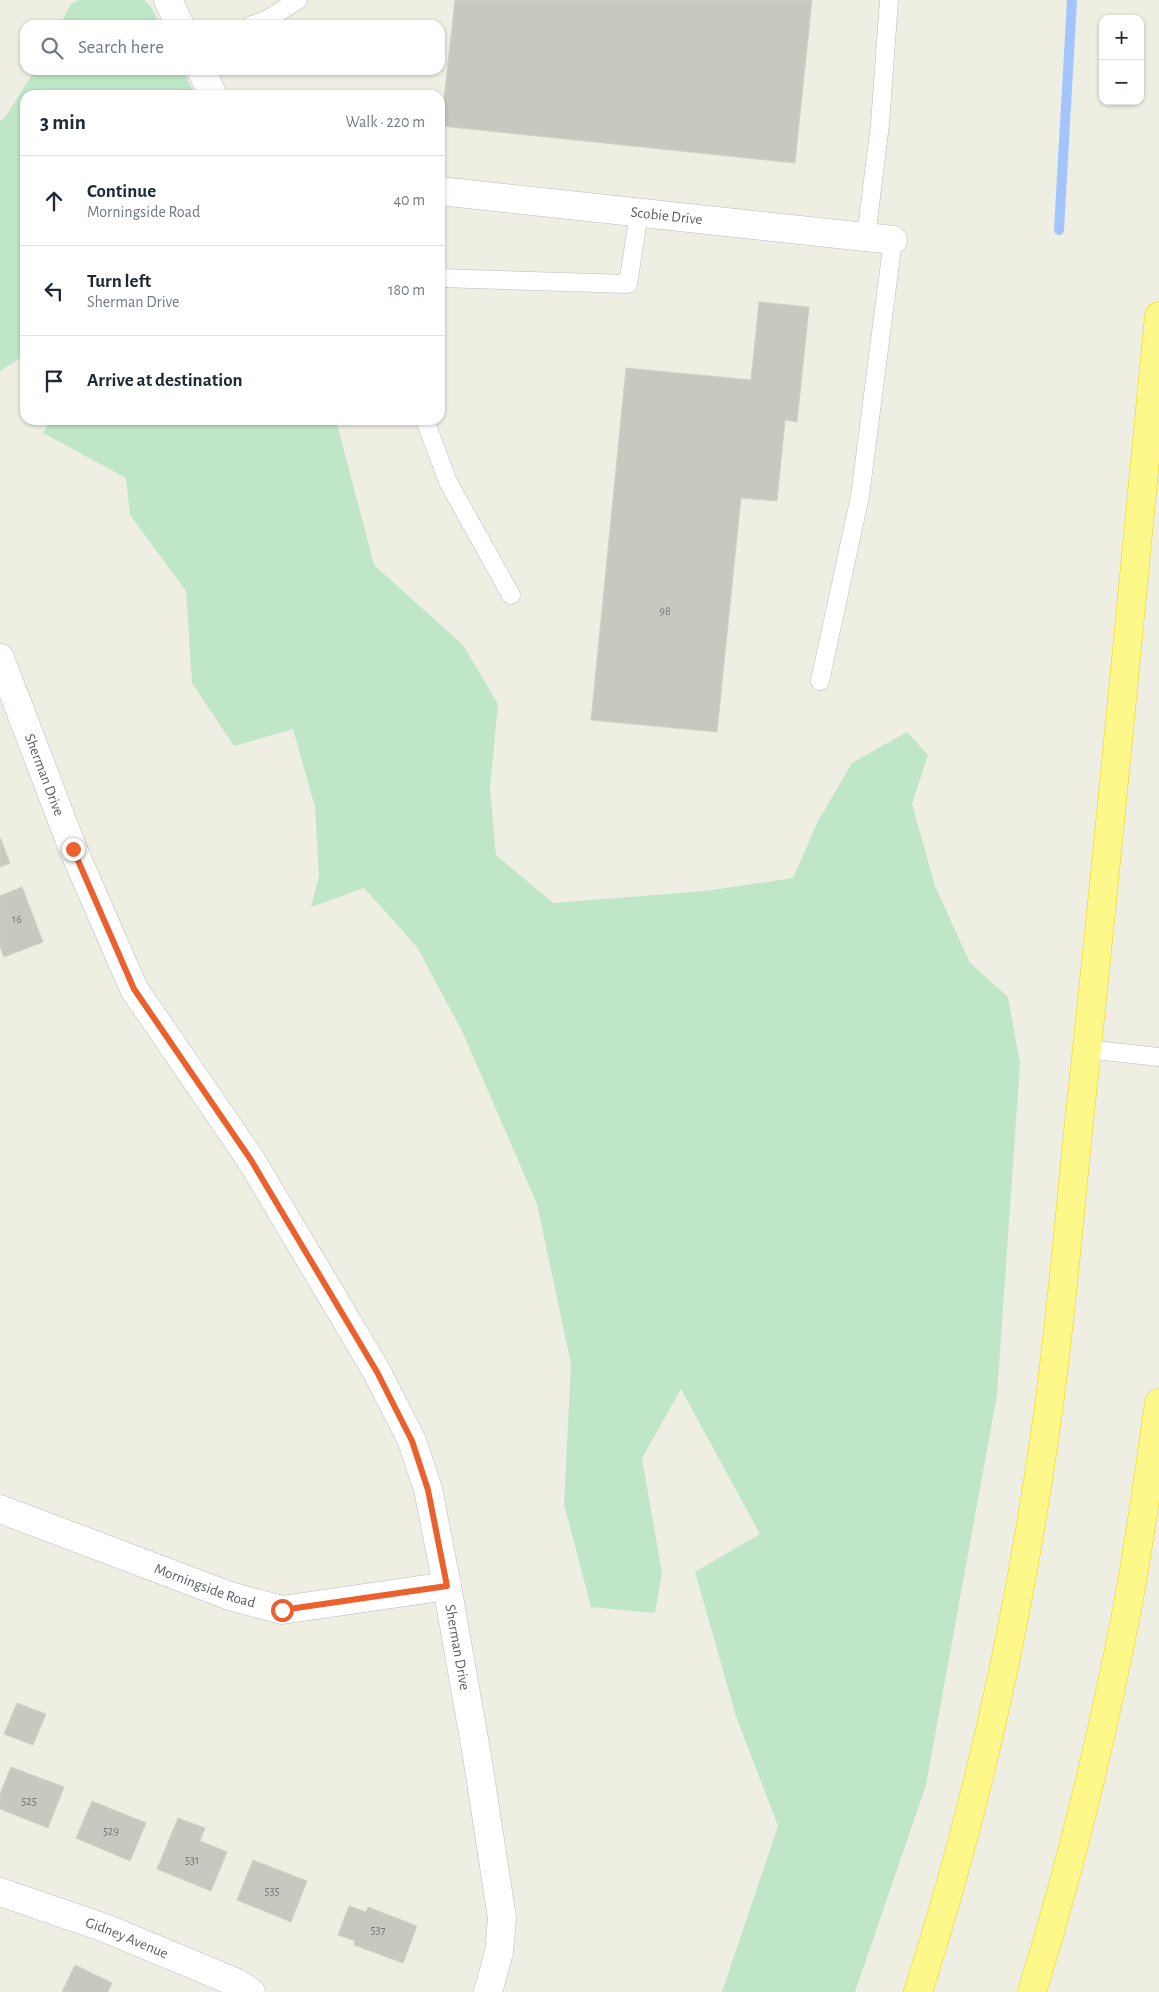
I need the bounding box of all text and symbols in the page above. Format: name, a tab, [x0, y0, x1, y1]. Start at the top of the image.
map controls	[1099, 15, 1144, 105]
button: +	[1099, 15, 1144, 60]
search box	[20, 20, 445, 75]
icon: search	[38, 34, 66, 62]
text: Search here	[78, 38, 164, 57]
button: −	[1099, 60, 1144, 105]
text: 3 min	[40, 112, 86, 133]
text: Walk · 220 m	[346, 114, 425, 130]
text: Continue	[87, 182, 156, 201]
icon: ahead	[40, 187, 68, 215]
text: 40 m	[393, 192, 425, 208]
text: Morningside Road	[87, 204, 200, 220]
street label: Scobie Drive	[630, 204, 703, 227]
text: Turn left	[87, 272, 151, 291]
icon: left	[40, 277, 68, 305]
text: 180 m	[388, 282, 425, 298]
text: Sherman Drive	[87, 294, 179, 310]
icon: arrive	[40, 367, 68, 395]
text: Arrive at destination	[87, 371, 243, 390]
house number: 98	[659, 605, 671, 617]
street label: Sherman Drive	[22, 732, 67, 818]
route end	[62, 838, 85, 861]
house number: 16	[12, 913, 22, 925]
street label: Morningside Road	[152, 1561, 258, 1610]
route start	[271, 1599, 294, 1622]
street label: Sherman Drive	[443, 1603, 473, 1691]
house number: 525	[21, 1795, 37, 1807]
house number: 529	[103, 1825, 119, 1837]
house number: 531	[185, 1854, 199, 1866]
house number: 535	[265, 1885, 279, 1897]
street label: Gidney Avenue	[84, 1914, 171, 1961]
house number: 537	[371, 1924, 385, 1936]

